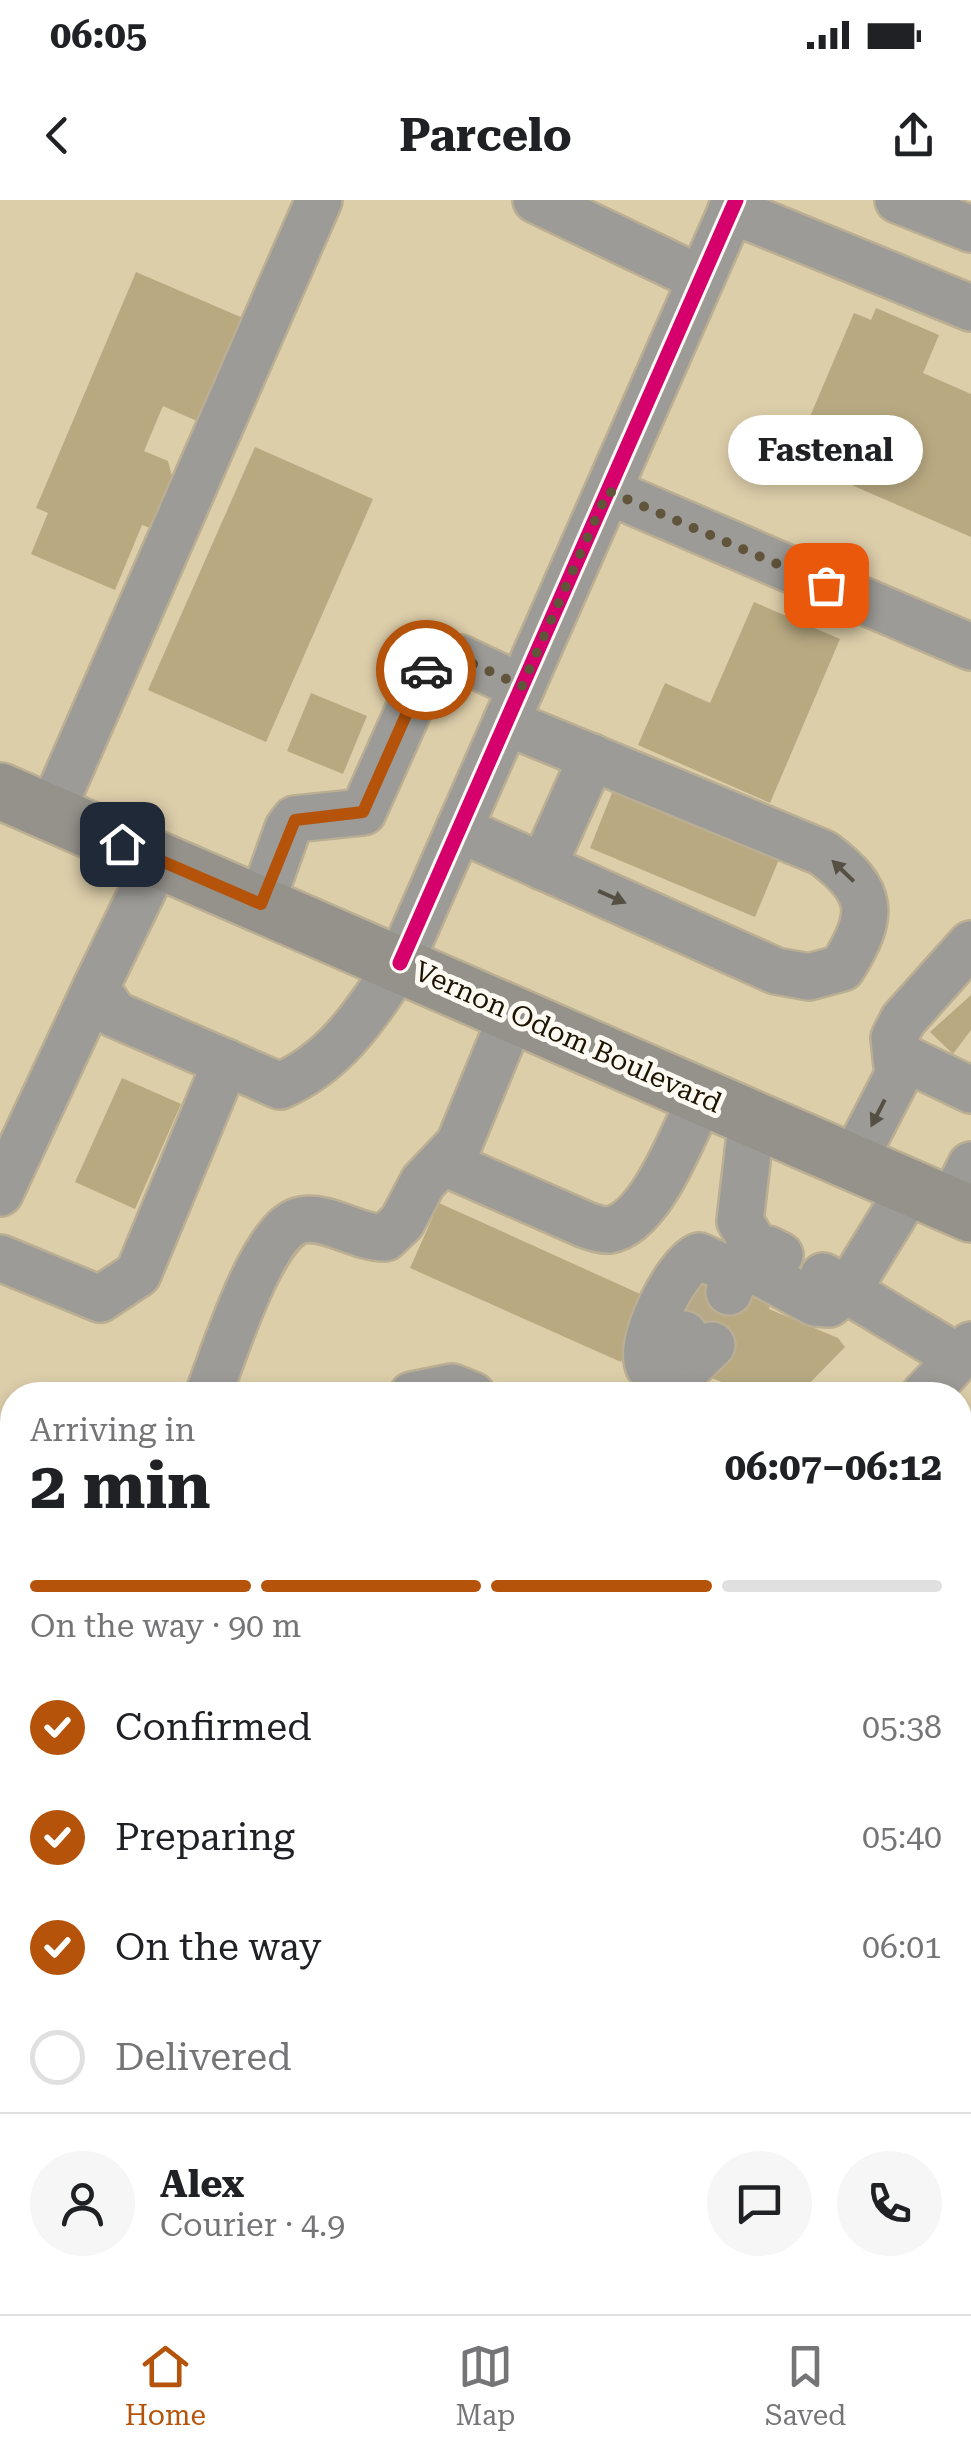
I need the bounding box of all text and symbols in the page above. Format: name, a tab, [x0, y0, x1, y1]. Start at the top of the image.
text: 06:05	[50, 13, 147, 57]
icon: back	[30, 108, 85, 163]
icon: share	[886, 108, 941, 163]
text: Parcelo	[399, 109, 572, 162]
callout: Fastenal	[728, 415, 924, 485]
text: Fastenal	[758, 431, 893, 469]
pin	[784, 543, 869, 628]
icon: bag	[799, 558, 854, 613]
courier	[376, 620, 476, 720]
icon: car	[399, 643, 454, 698]
pin	[80, 802, 165, 887]
icon: home	[95, 817, 150, 872]
one-way arrow	[831, 859, 855, 883]
one-way arrow	[597, 889, 627, 905]
street label: Vernon Odom Boulevard	[409, 954, 727, 1120]
one-way arrow	[870, 1099, 887, 1128]
text: Arriving in	[30, 1411, 195, 1449]
text: 06:07–06:12	[725, 1445, 942, 1489]
text: 2 min	[30, 1448, 211, 1524]
text: On the way · 90 m	[30, 1607, 301, 1645]
icon: check	[30, 1700, 85, 1755]
text: Confirmed	[115, 1705, 312, 1749]
text: 05:38	[862, 1708, 942, 1746]
icon: check	[30, 1810, 85, 1865]
text: Preparing	[115, 1815, 295, 1859]
text: 05:40	[862, 1818, 942, 1856]
icon: check	[30, 1920, 85, 1975]
text: On the way	[115, 1925, 321, 1969]
text: 06:01	[862, 1928, 942, 1966]
text: Delivered	[115, 2035, 292, 2079]
button: person	[30, 2151, 135, 2256]
button: chat	[707, 2151, 812, 2256]
button: phone	[837, 2151, 942, 2256]
text: Alex	[160, 2162, 244, 2206]
text: Courier · 4.9	[160, 2206, 345, 2244]
tab: Home	[125, 2339, 206, 2432]
tab: Map	[456, 2339, 515, 2432]
tab: Saved	[765, 2339, 846, 2432]

